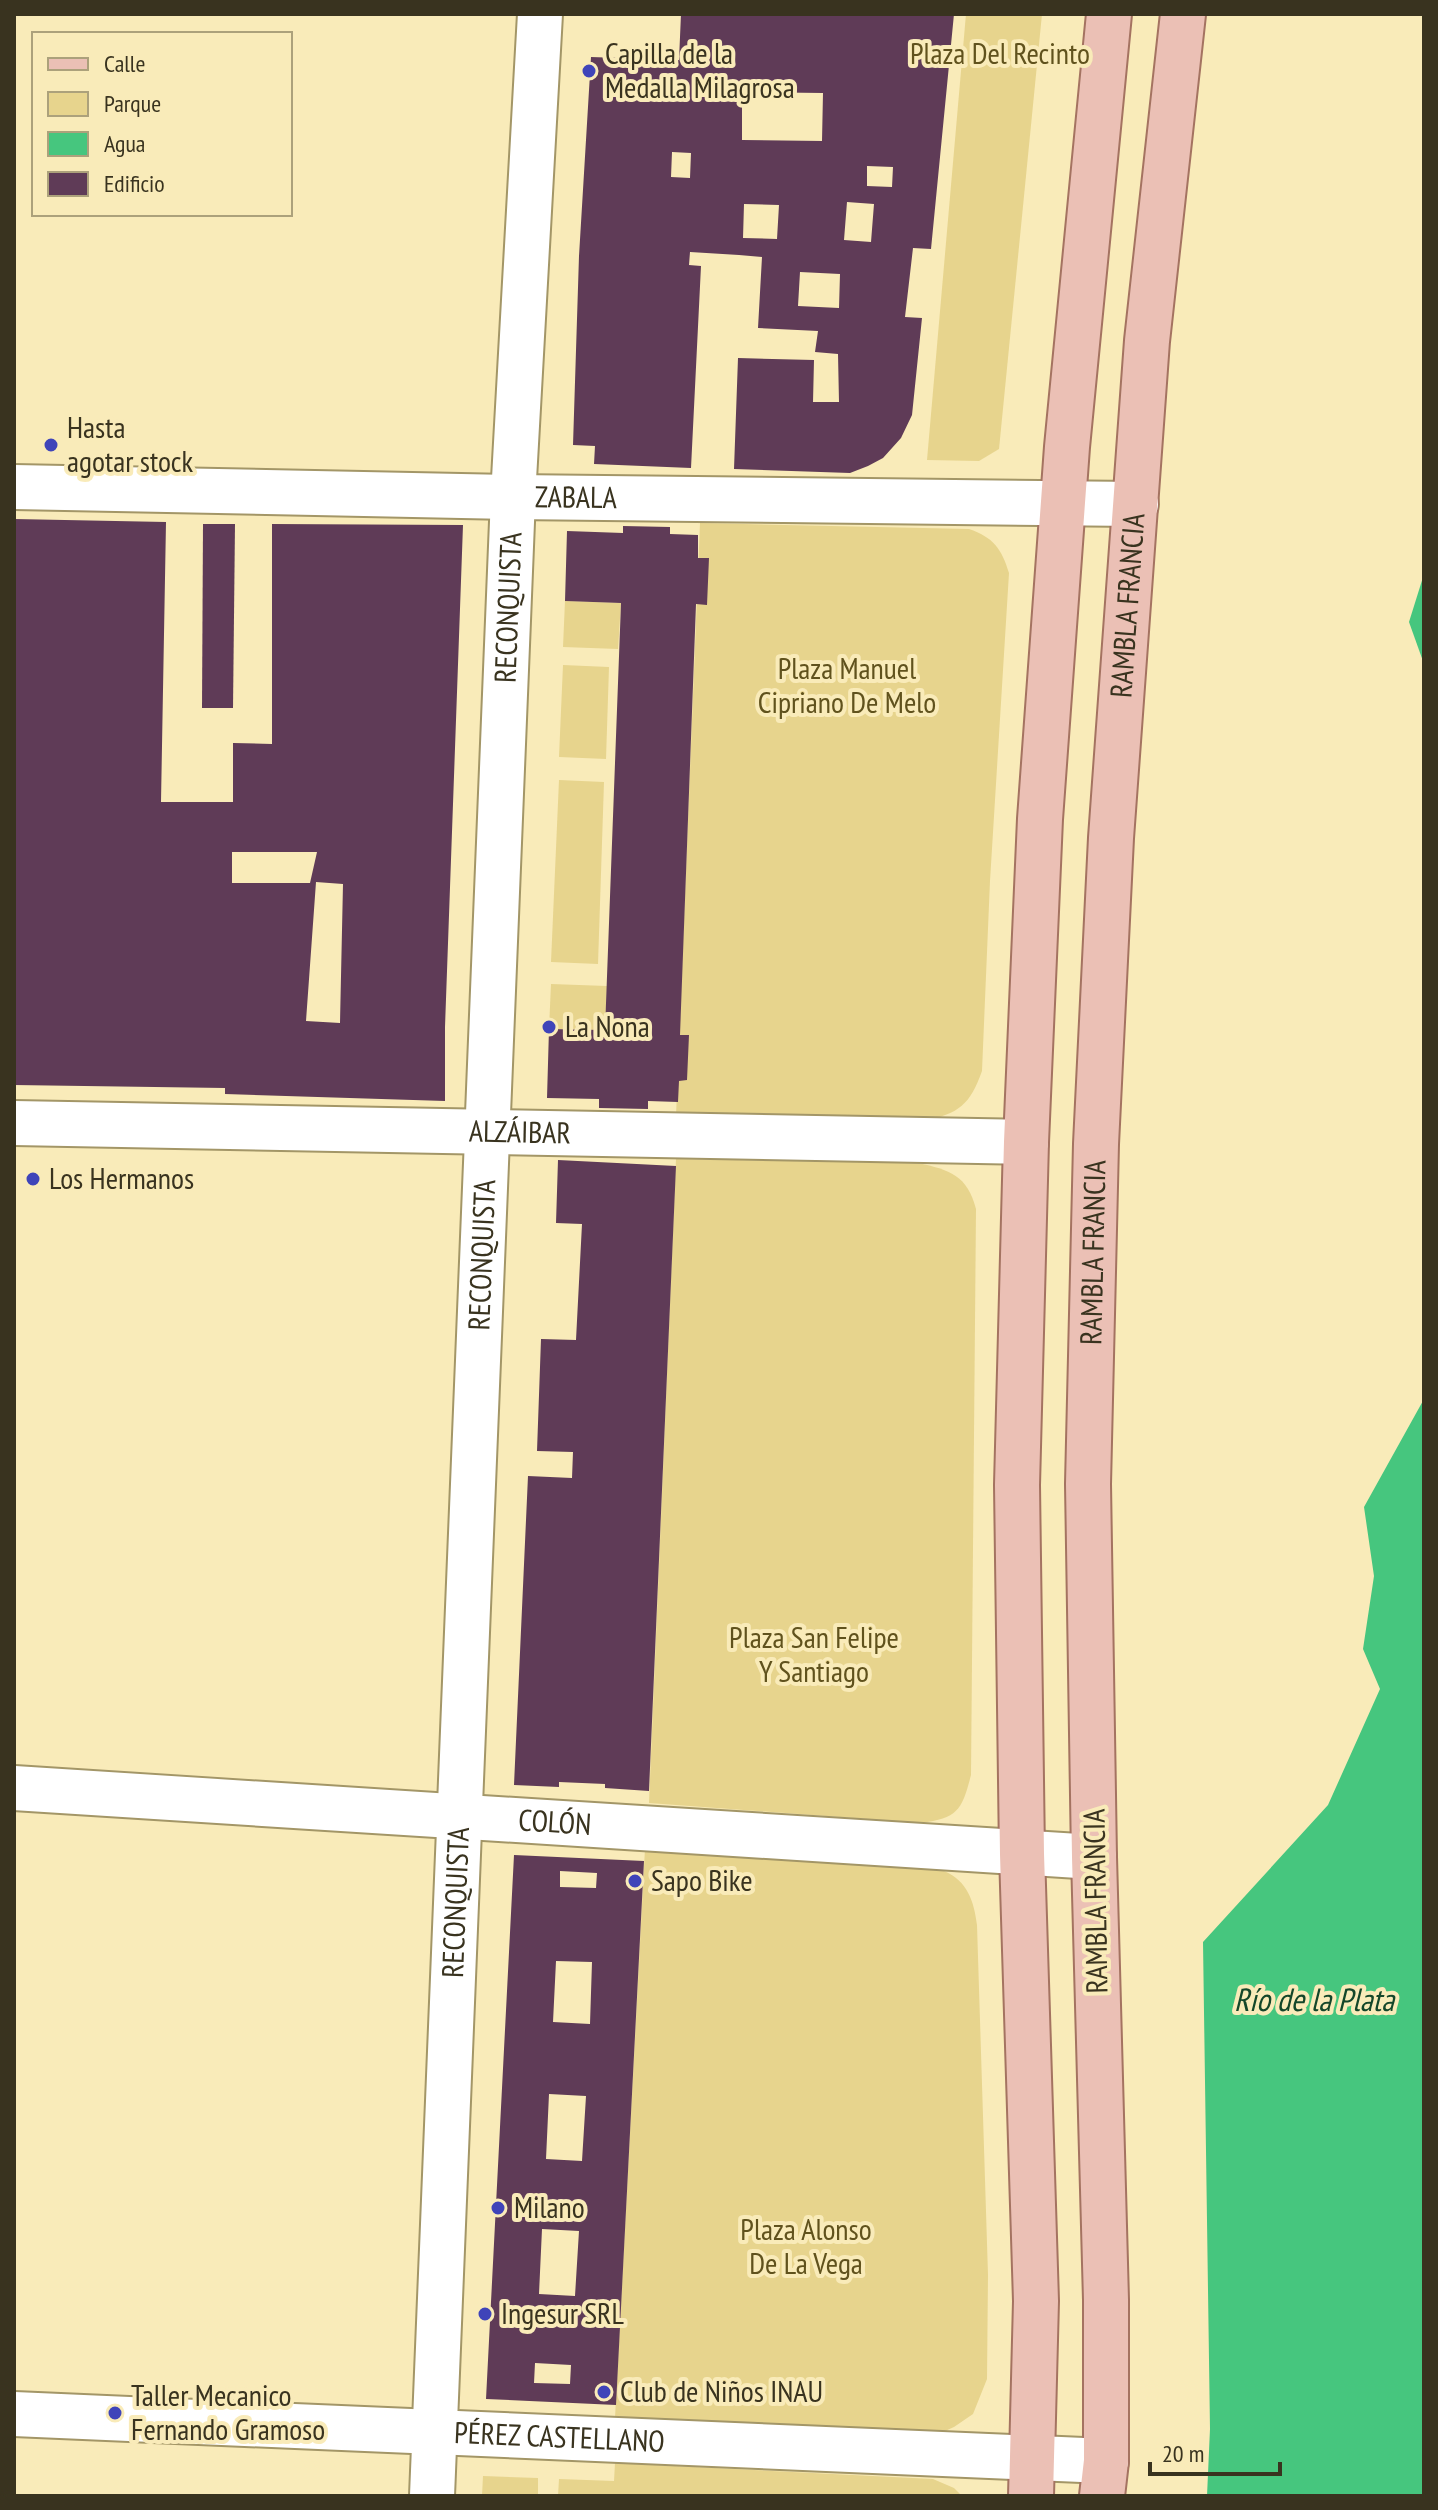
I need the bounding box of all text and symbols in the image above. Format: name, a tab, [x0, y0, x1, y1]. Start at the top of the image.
legend	[32, 32, 292, 216]
place label: Capilla de la Medalla Milagrosa	[605, 33, 795, 106]
park label: Plaza Del Recinto	[910, 33, 1090, 72]
text: Calle	[104, 48, 145, 79]
marker: Capilla de la Medalla Milagrosa	[580, 62, 598, 80]
text: Parque	[104, 88, 161, 119]
text: Agua	[104, 128, 145, 159]
text: Edificio	[104, 168, 165, 199]
place label: Hasta agotar stock	[67, 407, 194, 480]
marker: Hasta agotar stock	[42, 436, 60, 454]
street label: ZABALA	[535, 476, 618, 516]
street label: RAMBLA FRANCIA	[1100, 511, 1153, 699]
street label: RECONQUISTA	[484, 530, 530, 684]
park label: Plaza Manuel Cipriano De Melo	[758, 648, 936, 721]
place label: La Nona	[565, 1006, 650, 1045]
marker: La Nona	[540, 1018, 558, 1036]
street label: ALZÁIBAR	[469, 1111, 571, 1151]
place label: Los Hermanos	[49, 1158, 194, 1197]
street label: RAMBLA FRANCIA	[1070, 1159, 1114, 1345]
marker: Los Hermanos	[24, 1170, 42, 1188]
street label: RECONQUISTA	[458, 1178, 503, 1331]
park label: Plaza San Felipe Y Santiago	[729, 1617, 899, 1690]
street label: COLÓN	[517, 1799, 593, 1843]
street label: RAMBLA FRANCIA	[1073, 1808, 1116, 1994]
street label: RECONQUISTA	[432, 1825, 477, 1979]
place label: Sapo Bike	[651, 1860, 753, 1899]
marker: Sapo Bike	[626, 1872, 644, 1890]
water label: Río de la Plata	[1234, 1978, 1396, 2020]
place label: Milano	[514, 2187, 585, 2226]
marker: Milano	[489, 2199, 507, 2217]
park label: Plaza Alonso De La Vega	[740, 2209, 872, 2282]
place label: Ingesur SRL	[501, 2293, 624, 2332]
marker: Ingesur SRL	[476, 2305, 494, 2323]
place label: Club de Niños INAU	[620, 2371, 823, 2410]
place label: Taller Mecanico Fernando Gramoso	[131, 2375, 325, 2448]
marker: Club de Niños INAU	[595, 2383, 613, 2401]
marker: Taller Mecanico Fernando Gramoso	[106, 2404, 124, 2422]
street label: PÉREZ CASTELLANO	[454, 2412, 666, 2460]
scale bar	[1150, 2426, 1280, 2476]
text: 20 m	[1162, 2438, 1204, 2469]

